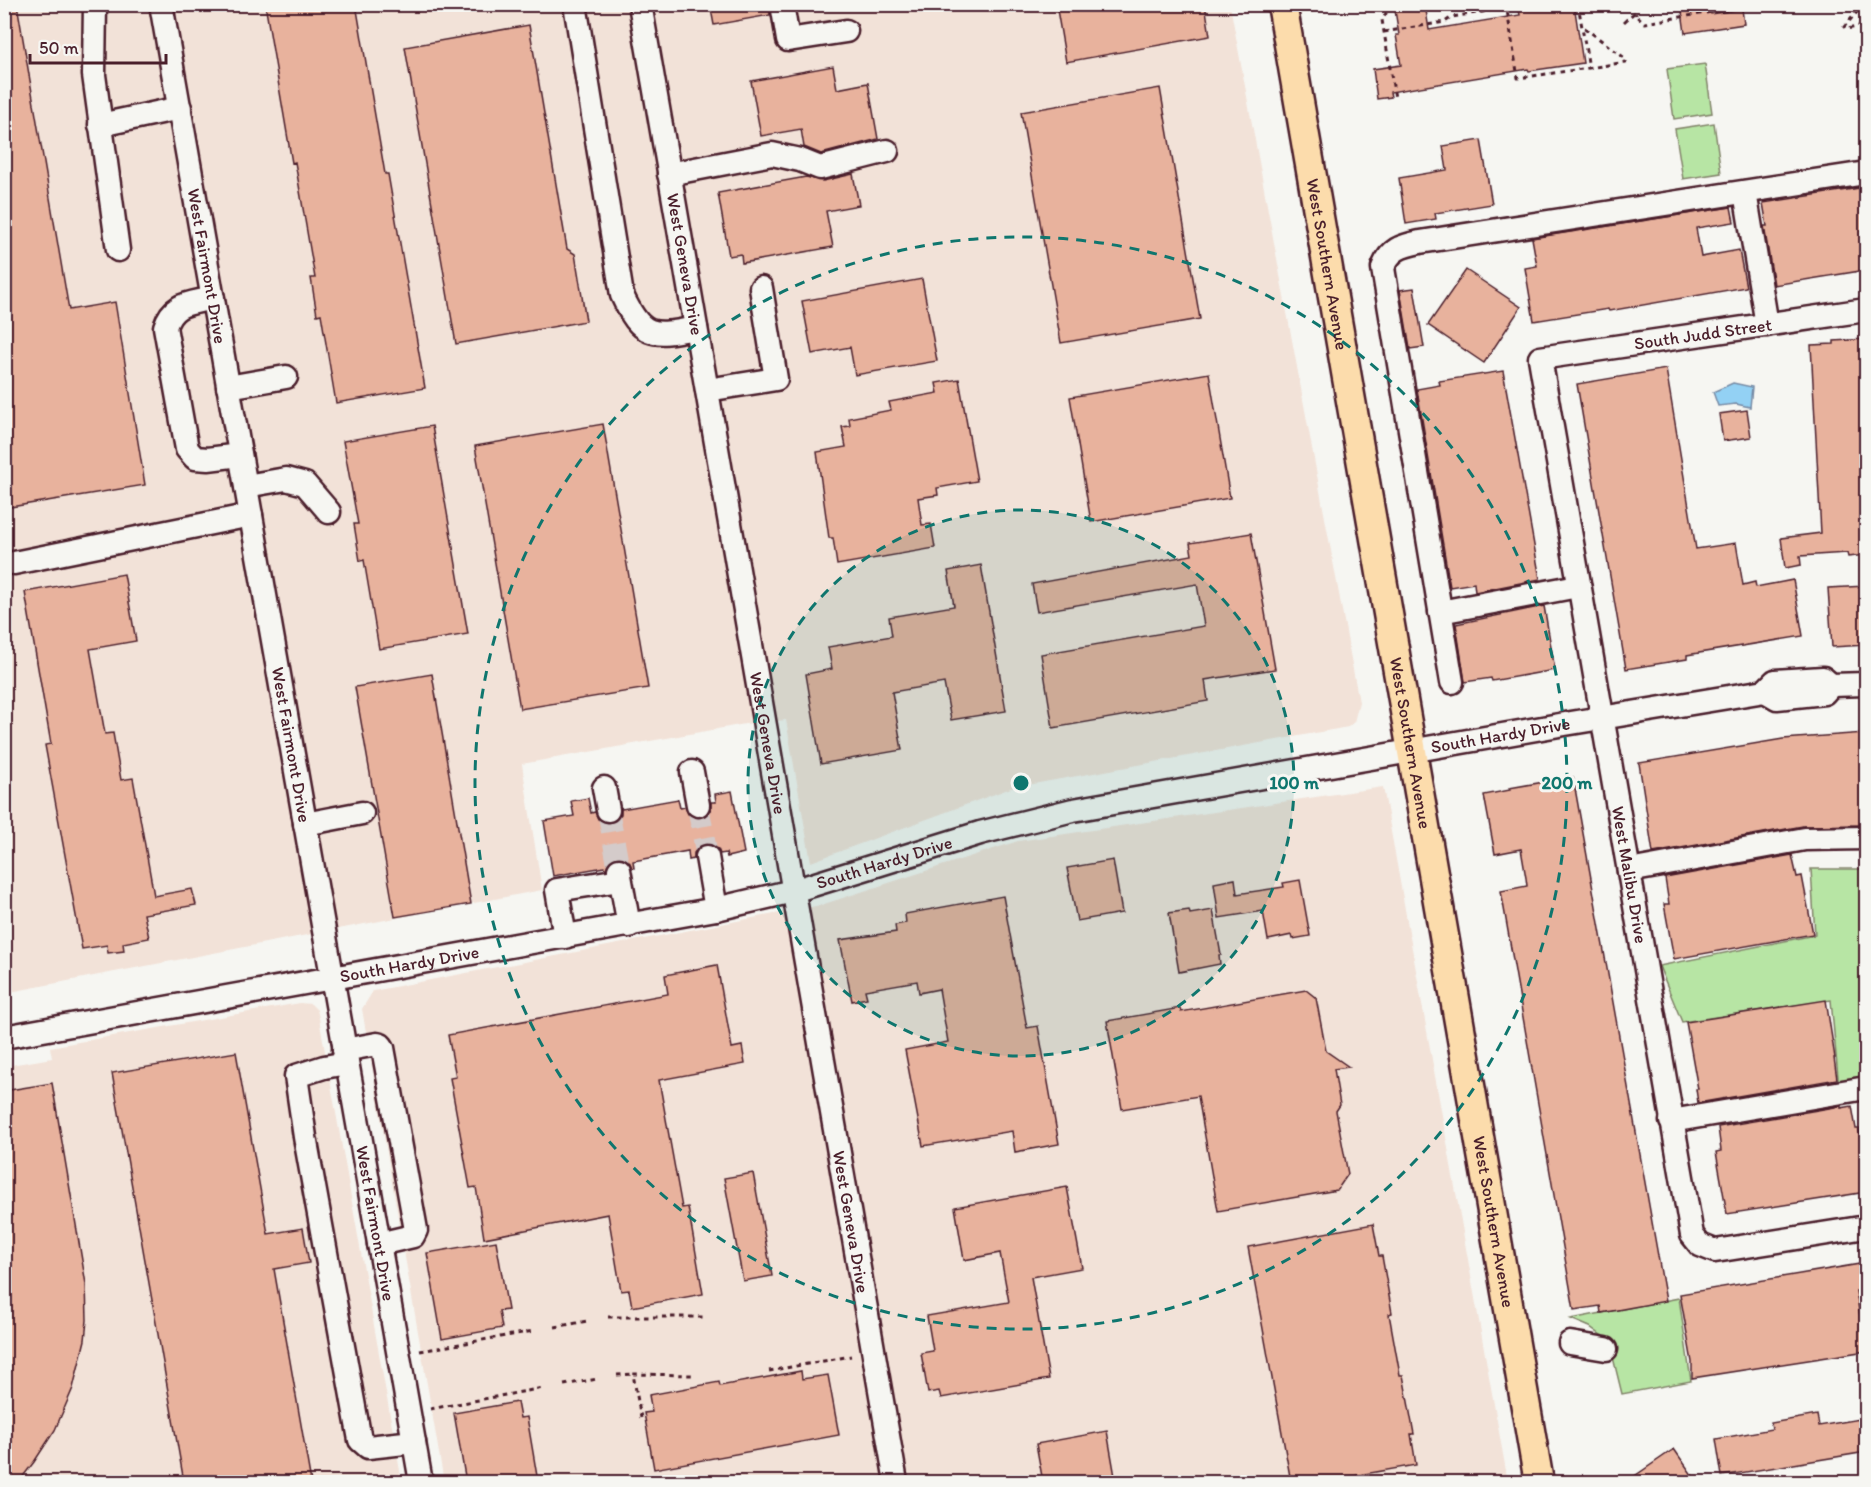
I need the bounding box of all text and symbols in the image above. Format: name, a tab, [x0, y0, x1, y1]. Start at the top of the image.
scale bar	[30, 27, 166, 65]
text: 50 m	[39, 37, 79, 59]
street label: West Southern Avenue	[1301, 176, 1353, 352]
street label: West Fairmont Drive	[183, 186, 232, 345]
street label: West Geneva Drive	[662, 191, 708, 337]
street label: South Judd Street	[1633, 313, 1774, 355]
street label: West Southern Avenue	[1385, 655, 1436, 831]
street label: West Fairmont Drive	[267, 665, 316, 824]
street label: West Geneva Drive	[745, 670, 791, 816]
street label: South Hardy Drive	[1429, 712, 1572, 758]
text: 100 m	[1269, 772, 1320, 794]
text: 200 m	[1542, 772, 1593, 794]
centre of rings	[1011, 773, 1031, 793]
street label: West Malibu Drive	[1607, 804, 1652, 945]
street label: South Hardy Drive	[814, 831, 955, 894]
street label: South Hardy Drive	[338, 941, 481, 987]
street label: West Southern Avenue	[1468, 1134, 1519, 1309]
street label: West Fairmont Drive	[351, 1144, 400, 1303]
street label: West Geneva Drive	[828, 1149, 874, 1295]

